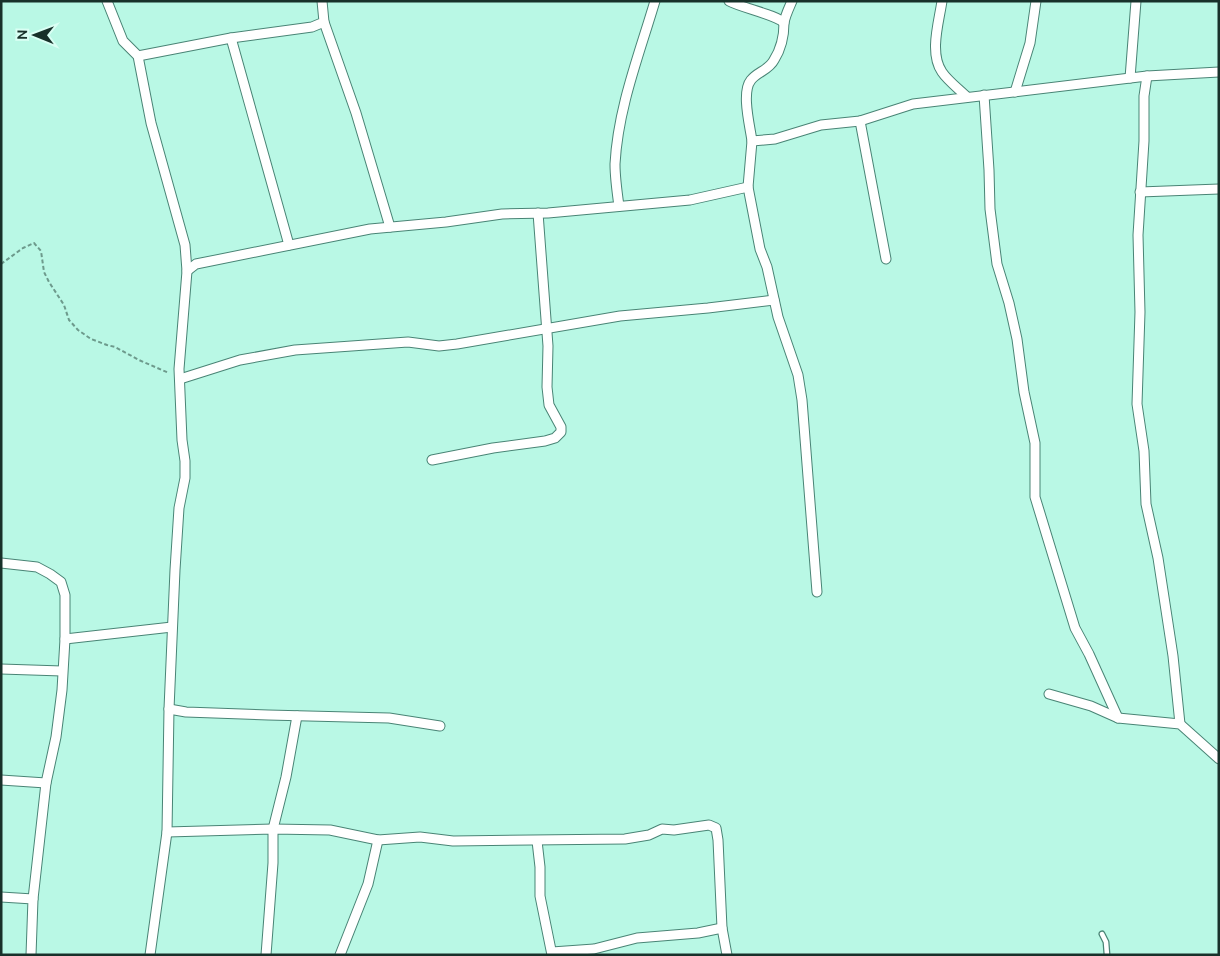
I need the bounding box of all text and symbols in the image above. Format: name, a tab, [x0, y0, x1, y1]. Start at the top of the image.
north arrow	[10, 10, 60, 60]
text: N	[14, 29, 30, 40]

